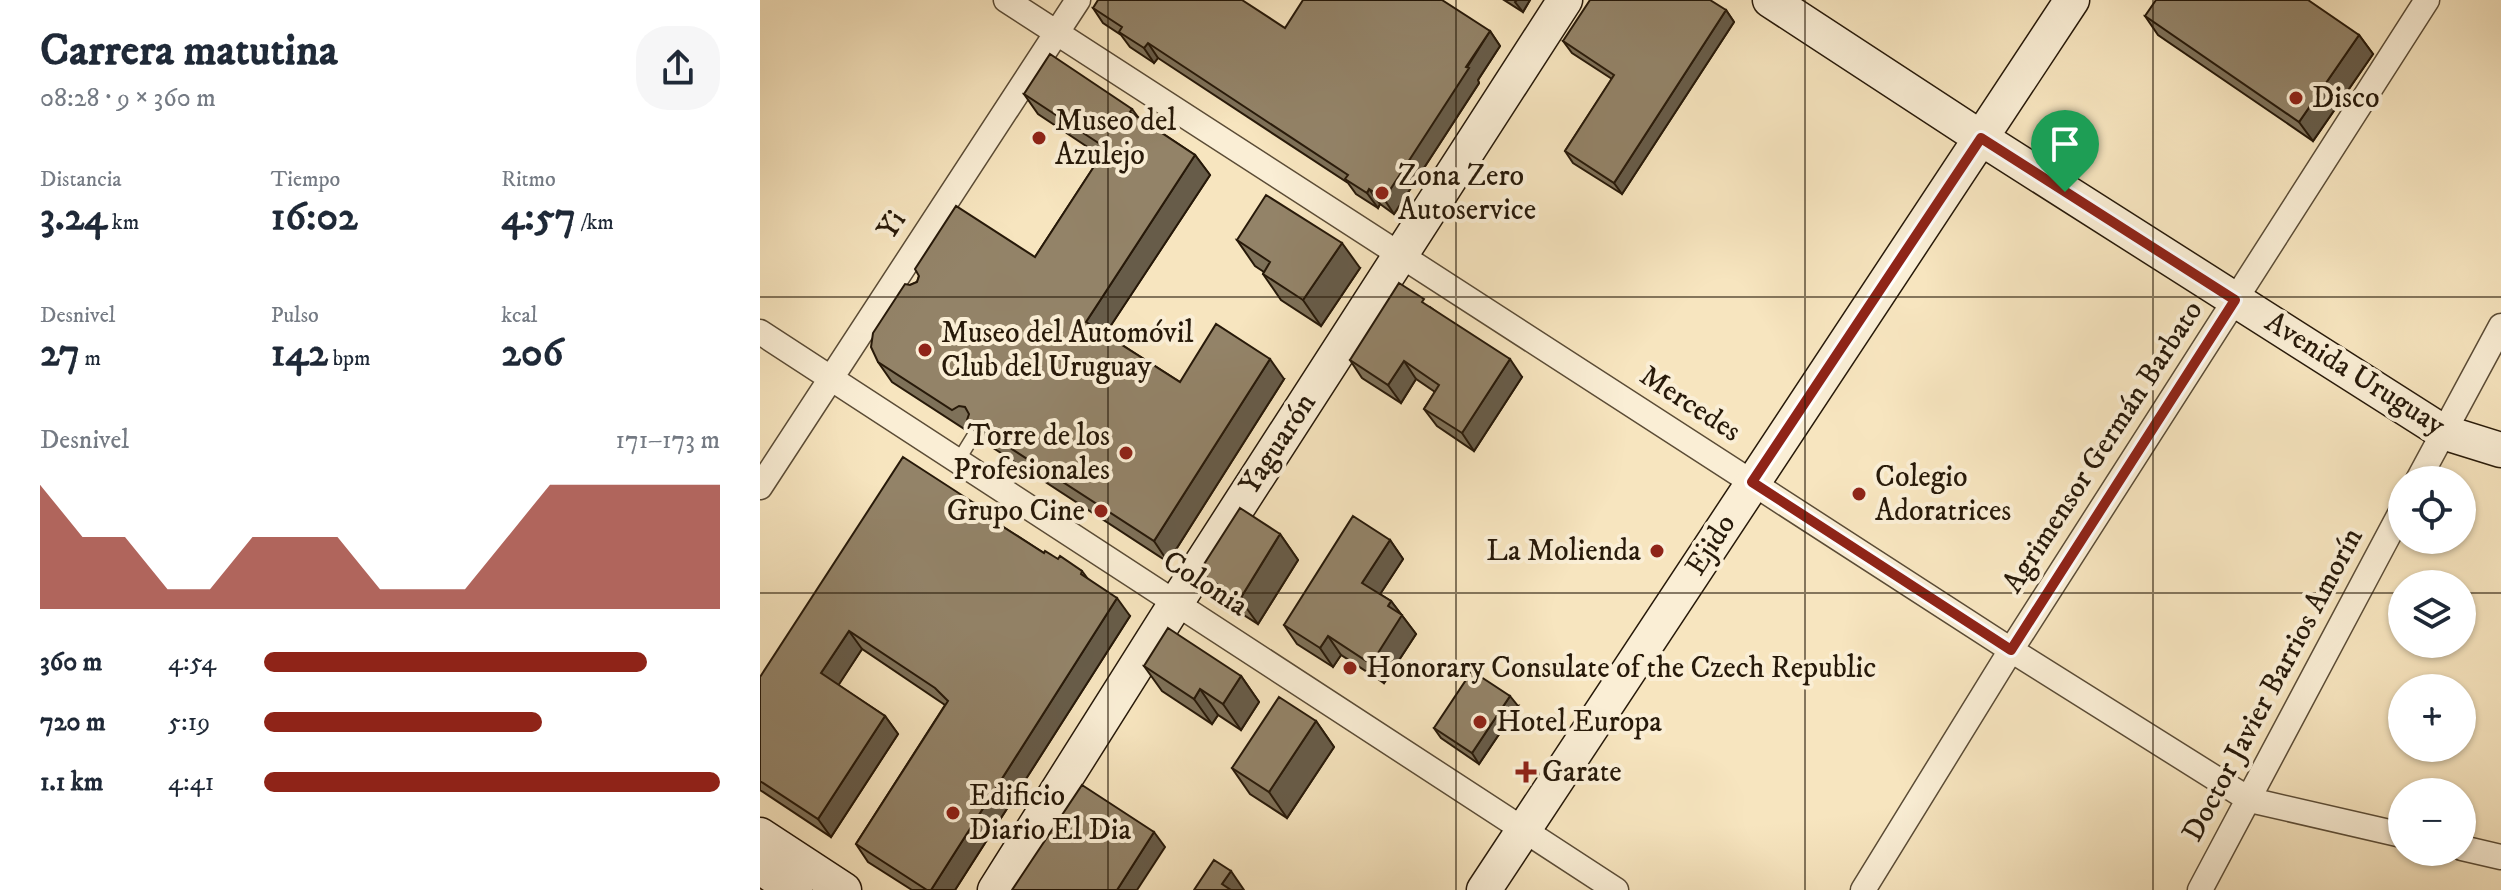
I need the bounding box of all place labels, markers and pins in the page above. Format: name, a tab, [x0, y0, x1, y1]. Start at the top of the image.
place label: Disco	[2312, 80, 2380, 117]
marker: Disco	[2287, 89, 2305, 107]
place label: Museo del Azulejo	[1055, 103, 1176, 174]
pin	[2031, 110, 2099, 192]
marker: Museo del Azulejo	[1030, 129, 1048, 147]
place label: Zona Zero Autoservice	[1398, 158, 1536, 229]
marker: Zona Zero Autoservice	[1373, 184, 1391, 202]
place label: Museo del Automóvil Club del Uruguay	[941, 315, 1194, 386]
marker: Museo del Automóvil Club del Uruguay	[916, 341, 934, 359]
place label: Torre de los Profesionales	[953, 418, 1110, 489]
marker: Torre de los Profesionales	[1117, 444, 1135, 462]
place label: Colegio Adoratrices	[1875, 459, 2011, 530]
marker: Colegio Adoratrices	[1850, 485, 1868, 503]
place label: Grupo Cine	[947, 493, 1085, 530]
marker: Grupo Cine	[1092, 502, 1110, 520]
place label: La Molienda	[1486, 533, 1641, 570]
marker: La Molienda	[1648, 542, 1666, 560]
place label: Honorary Consulate of the Czech Republic	[1366, 650, 1876, 687]
marker: Honorary Consulate of the Czech Republic	[1341, 659, 1359, 677]
place label: Hotel Europa	[1496, 704, 1662, 741]
marker: Hotel Europa	[1471, 713, 1489, 731]
place label: Garate	[1542, 754, 1622, 791]
marker: Garate	[1517, 763, 1535, 781]
place label: Edificio Diario El Dia	[969, 778, 1132, 849]
marker: Edificio Diario El Dia	[944, 804, 962, 822]

